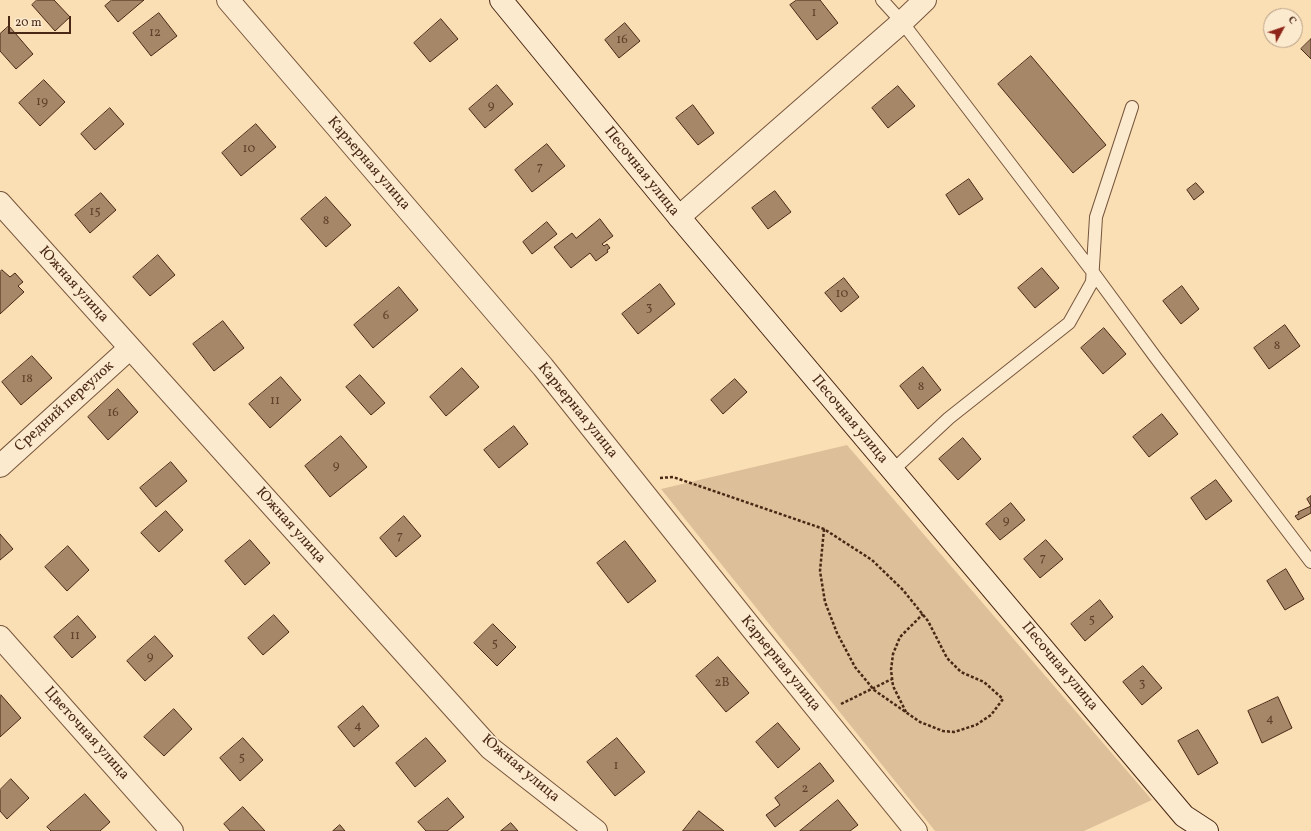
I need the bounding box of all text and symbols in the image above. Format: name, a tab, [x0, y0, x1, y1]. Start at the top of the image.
house number: 1	[811, 6, 817, 22]
scale bar	[10, 8, 73, 34]
north arrow	[1263, 8, 1303, 48]
text: С	[1284, 13, 1300, 28]
text: 20 m	[15, 15, 42, 31]
house number: 12	[149, 26, 161, 42]
house number: 16	[616, 33, 628, 49]
house number: 19	[36, 95, 48, 111]
house number: 9	[488, 99, 494, 115]
street label: Карьерная улица	[323, 114, 413, 214]
street label: Песочная улица	[599, 124, 683, 220]
house number: 10	[243, 142, 255, 158]
house number: 7	[537, 160, 543, 176]
house number: 15	[89, 205, 101, 221]
house number: 8	[323, 214, 329, 230]
street label: Южная улица	[34, 243, 112, 327]
house number: 10	[836, 287, 848, 303]
house number: 3	[646, 301, 652, 317]
house number: 6	[383, 309, 389, 325]
house number: 8	[1274, 339, 1280, 355]
street label: Средний переулок	[12, 358, 118, 456]
street label: Карьерная улица	[533, 360, 621, 462]
house number: 18	[21, 372, 33, 388]
street label: Песочная улица	[807, 372, 891, 468]
house number: 8	[918, 380, 924, 396]
house number: 11	[270, 394, 280, 410]
house number: 16	[107, 406, 119, 422]
house number: 9	[333, 459, 339, 475]
street label: Южная улица	[251, 484, 329, 568]
house number: 9	[1003, 514, 1009, 530]
house number: 7	[397, 529, 403, 545]
house number: 7	[1040, 551, 1046, 567]
street label: Карьерная улица	[736, 613, 824, 715]
house number: 5	[1089, 613, 1095, 629]
street label: Песочная улица	[1017, 619, 1101, 715]
house number: 11	[70, 629, 80, 645]
house number: 5	[492, 637, 498, 653]
house number: 9	[147, 650, 153, 666]
house number: 2В	[714, 676, 730, 692]
house number: 3	[1139, 677, 1145, 693]
street label: Цветочная улица	[39, 684, 133, 784]
house number: 4	[1266, 712, 1274, 728]
house number: 4	[354, 719, 362, 735]
street label: Южная улица	[477, 731, 563, 807]
house number: 5	[239, 751, 245, 767]
house number: 1	[613, 759, 619, 775]
house number: 2	[802, 782, 808, 798]

